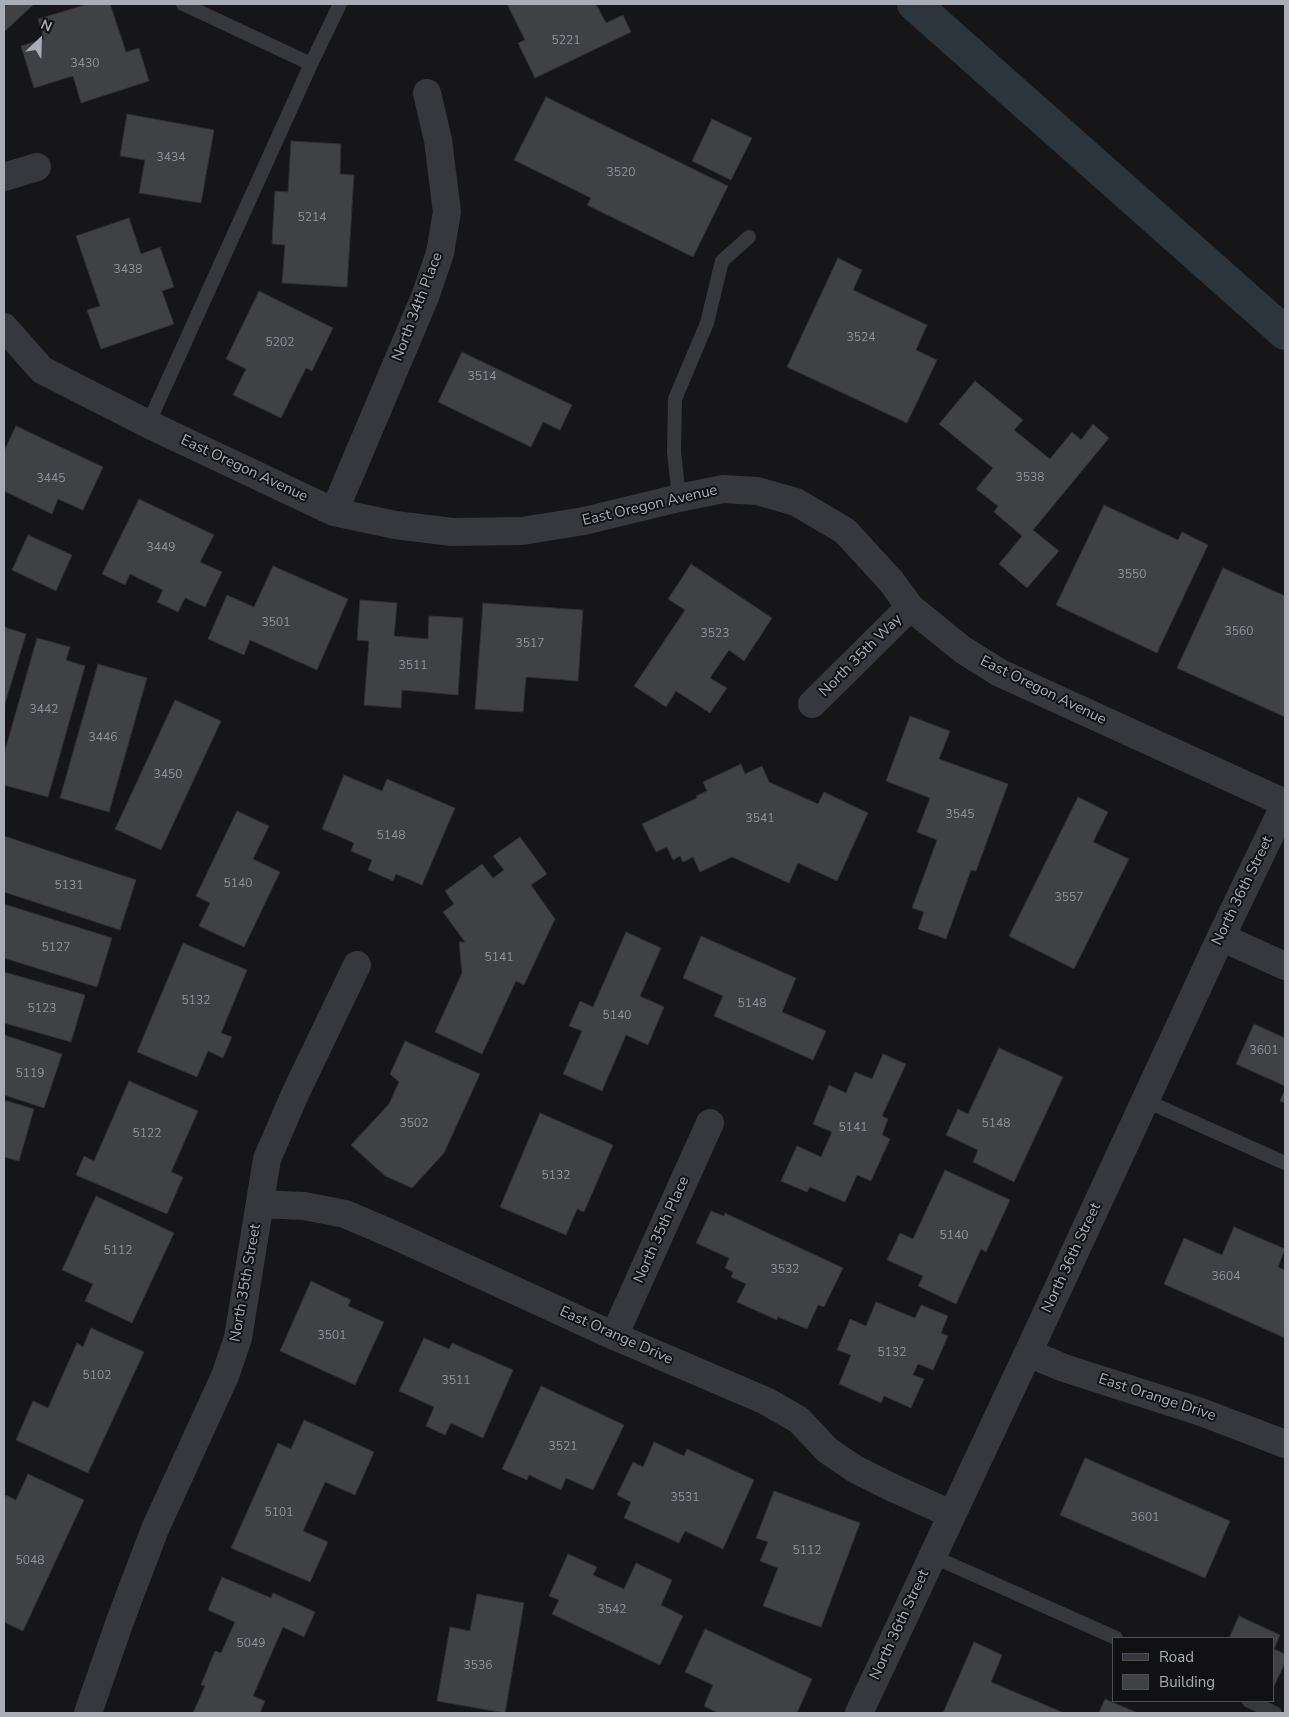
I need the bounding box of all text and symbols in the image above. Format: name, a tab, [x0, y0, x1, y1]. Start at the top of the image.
north arrow	[15, 15, 65, 65]
text: N	[38, 15, 55, 37]
house number: 5221	[552, 34, 580, 48]
house number: 3430	[71, 57, 99, 71]
house number: 3434	[157, 151, 185, 165]
house number: 3520	[607, 166, 635, 180]
house number: 5214	[298, 211, 326, 225]
street label: North 34th Place	[389, 250, 447, 364]
house number: 3438	[114, 263, 142, 277]
house number: 3524	[847, 331, 875, 345]
house number: 5202	[266, 336, 294, 350]
house number: 3514	[468, 370, 496, 384]
street label: East Oregon Avenue	[178, 432, 310, 506]
house number: 3538	[1016, 471, 1044, 485]
house number: 3445	[37, 472, 65, 486]
street label: East Oregon Avenue	[581, 482, 719, 530]
house number: 3449	[147, 541, 175, 555]
house number: 3550	[1118, 568, 1146, 582]
street label: North 35th Way	[816, 611, 906, 701]
house number: 3501	[262, 616, 290, 630]
house number: 3560	[1225, 625, 1253, 639]
house number: 3523	[701, 627, 729, 641]
house number: 3517	[516, 637, 544, 651]
street label: East Oregon Avenue	[977, 653, 1109, 729]
house number: 3511	[399, 659, 427, 673]
house number: 3442	[30, 703, 58, 717]
house number: 3446	[89, 731, 117, 745]
house number: 3450	[154, 768, 182, 782]
house number: 3545	[946, 808, 974, 822]
house number: 3541	[746, 812, 774, 826]
house number: 5148	[377, 829, 405, 843]
street label: North 36th Street	[1209, 833, 1277, 949]
house number: 5140	[224, 877, 252, 891]
house number: 5131	[55, 879, 83, 893]
house number: 3557	[1055, 891, 1083, 905]
house number: 5127	[42, 941, 70, 955]
house number: 5141	[485, 951, 513, 965]
house number: 5132	[182, 994, 210, 1008]
house number: 5148	[738, 997, 766, 1011]
house number: 5123	[28, 1002, 56, 1016]
house number: 5140	[603, 1009, 631, 1023]
house number: 3601	[1250, 1044, 1278, 1058]
house number: 5119	[16, 1067, 44, 1081]
house number: 3502	[400, 1117, 428, 1131]
house number: 5148	[982, 1117, 1010, 1131]
house number: 5141	[839, 1121, 867, 1135]
house number: 5122	[133, 1127, 161, 1141]
house number: 5132	[542, 1169, 570, 1183]
street label: North 35th Place	[630, 1174, 694, 1286]
street label: North 36th Street	[1039, 1200, 1105, 1316]
street label: North 35th Street	[227, 1223, 265, 1343]
house number: 5140	[940, 1229, 968, 1243]
house number: 5112	[104, 1244, 132, 1258]
house number: 3532	[771, 1263, 799, 1277]
house number: 3604	[1212, 1270, 1240, 1284]
street label: East Orange Drive	[556, 1303, 676, 1369]
house number: 3501	[318, 1329, 346, 1343]
house number: 5132	[878, 1346, 906, 1360]
house number: 5102	[83, 1369, 111, 1383]
street label: East Orange Drive	[1096, 1371, 1218, 1425]
house number: 3511	[442, 1374, 470, 1388]
house number: 3521	[549, 1440, 577, 1454]
house number: 3531	[671, 1491, 699, 1505]
house number: 5101	[265, 1506, 293, 1520]
house number: 3601	[1131, 1511, 1159, 1525]
house number: 5112	[793, 1544, 821, 1558]
house number: 5048	[16, 1554, 44, 1568]
street label: North 36th Street	[867, 1567, 933, 1683]
house number: 3542	[598, 1603, 626, 1617]
house number: 5049	[237, 1637, 265, 1651]
legend	[1112, 1637, 1274, 1702]
text: Road	[1159, 1647, 1194, 1667]
house number: 3536	[464, 1659, 492, 1673]
text: Building	[1159, 1672, 1215, 1692]

